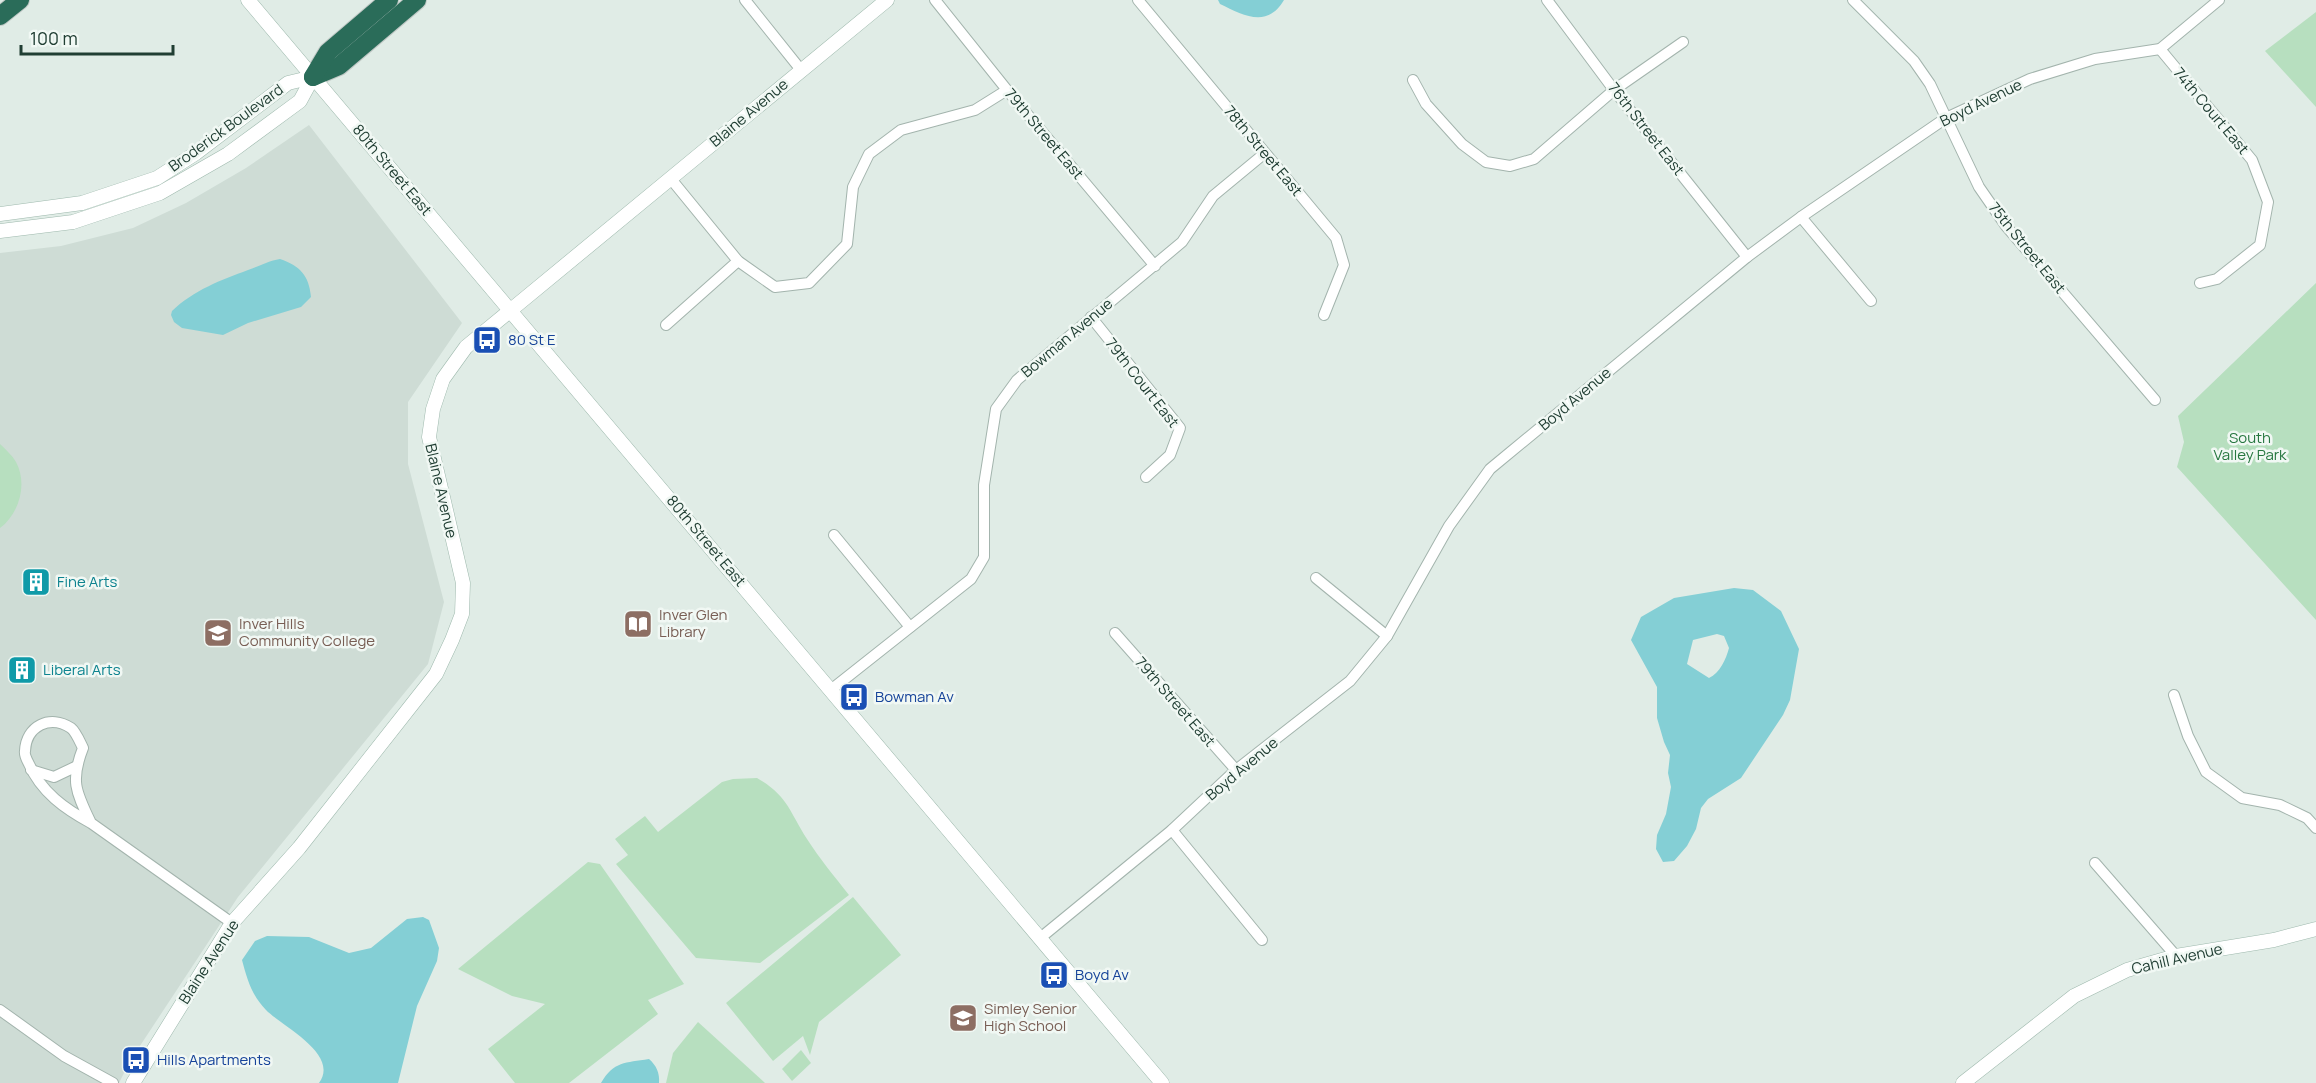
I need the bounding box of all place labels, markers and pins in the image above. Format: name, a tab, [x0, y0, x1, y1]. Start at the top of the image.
bus stop icon: 80 St E	[471, 324, 503, 356]
place label: 80 St E	[508, 329, 556, 350]
building icon: Fine Arts	[20, 566, 52, 598]
place label: Fine Arts	[57, 571, 118, 592]
place label: Inver Glen Library	[659, 604, 728, 642]
library icon: Inver Glen Library	[622, 608, 654, 640]
place label: Inver Hills Community College	[239, 613, 375, 651]
school or university icon: Inver Hills Community College	[202, 617, 234, 649]
building icon: Liberal Arts	[6, 654, 38, 686]
place label: Liberal Arts	[43, 659, 121, 680]
bus stop icon: Bowman Av	[838, 681, 870, 713]
place label: Bowman Av	[875, 686, 954, 707]
bus stop icon: Boyd Av	[1038, 959, 1070, 991]
place label: Boyd Av	[1075, 964, 1129, 985]
place label: Simley Senior High School	[984, 998, 1078, 1036]
school or university icon: Simley Senior High School	[947, 1002, 979, 1034]
bus stop icon: Hills Apartments	[120, 1044, 152, 1076]
place label: Hills Apartments	[157, 1049, 271, 1070]

